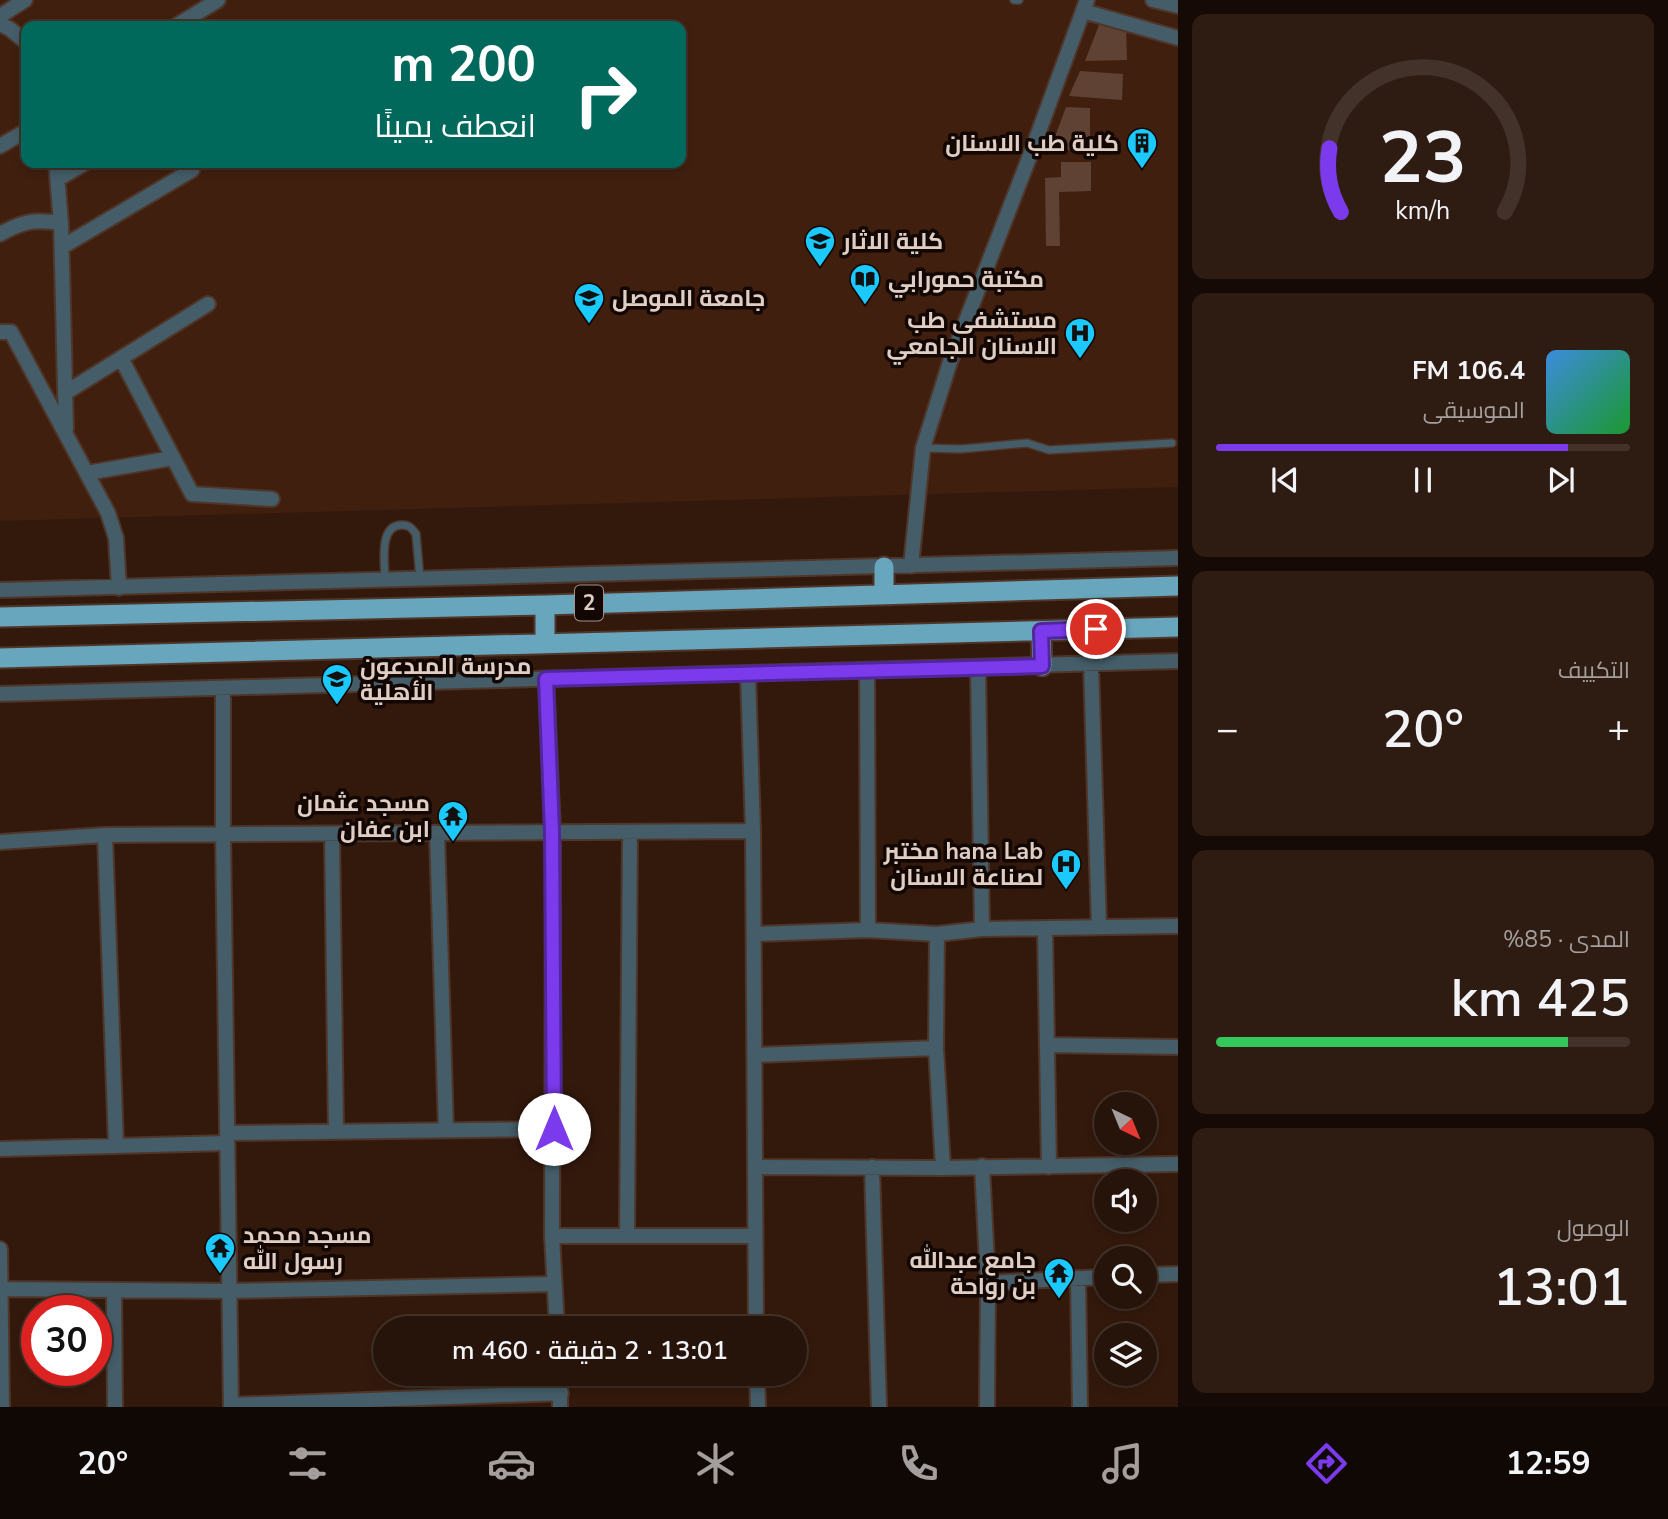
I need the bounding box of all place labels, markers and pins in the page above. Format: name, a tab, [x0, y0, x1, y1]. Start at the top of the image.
building icon: كلية طب الاسنان	[1125, 126, 1159, 170]
place label: كلية طب الاسنان	[945, 128, 1119, 159]
school or university icon: كلية الاثار	[803, 224, 837, 268]
place label: كلية الاثار	[842, 226, 943, 257]
library icon: مكتبة حمورابي	[848, 262, 882, 306]
place label: مكتبة حمورابي	[888, 264, 1044, 298]
school or university icon: جامعة الموصل	[572, 281, 606, 325]
place label: جامعة الموصل	[612, 283, 765, 314]
place label: مستشفى طب الاسنان الجامعي	[886, 305, 1057, 365]
hospital icon: مستشفى طب الاسنان الجامعي	[1063, 316, 1097, 360]
pin	[1066, 599, 1126, 659]
place label: مدرسة المبدعون الأهلية	[360, 651, 531, 708]
school or university icon: مدرسة المبدعون الأهلية	[320, 662, 354, 706]
place label: مسجد عثمان ابن عفان	[297, 788, 430, 845]
temple icon: مسجد عثمان ابن عفان	[436, 799, 470, 843]
place label: مختبر hana Lab لصناعة الاسنان	[883, 836, 1043, 893]
hospital icon: مختبر hana Lab لصناعة الاسنان	[1049, 847, 1083, 891]
place label: مسجد محمد رسول الله	[243, 1220, 371, 1277]
temple icon: مسجد محمد رسول الله	[203, 1231, 237, 1275]
place label: جامع عبدالله بن رواحة	[909, 1244, 1036, 1302]
temple icon: جامع عبدالله بن رواحة	[1042, 1256, 1076, 1300]

